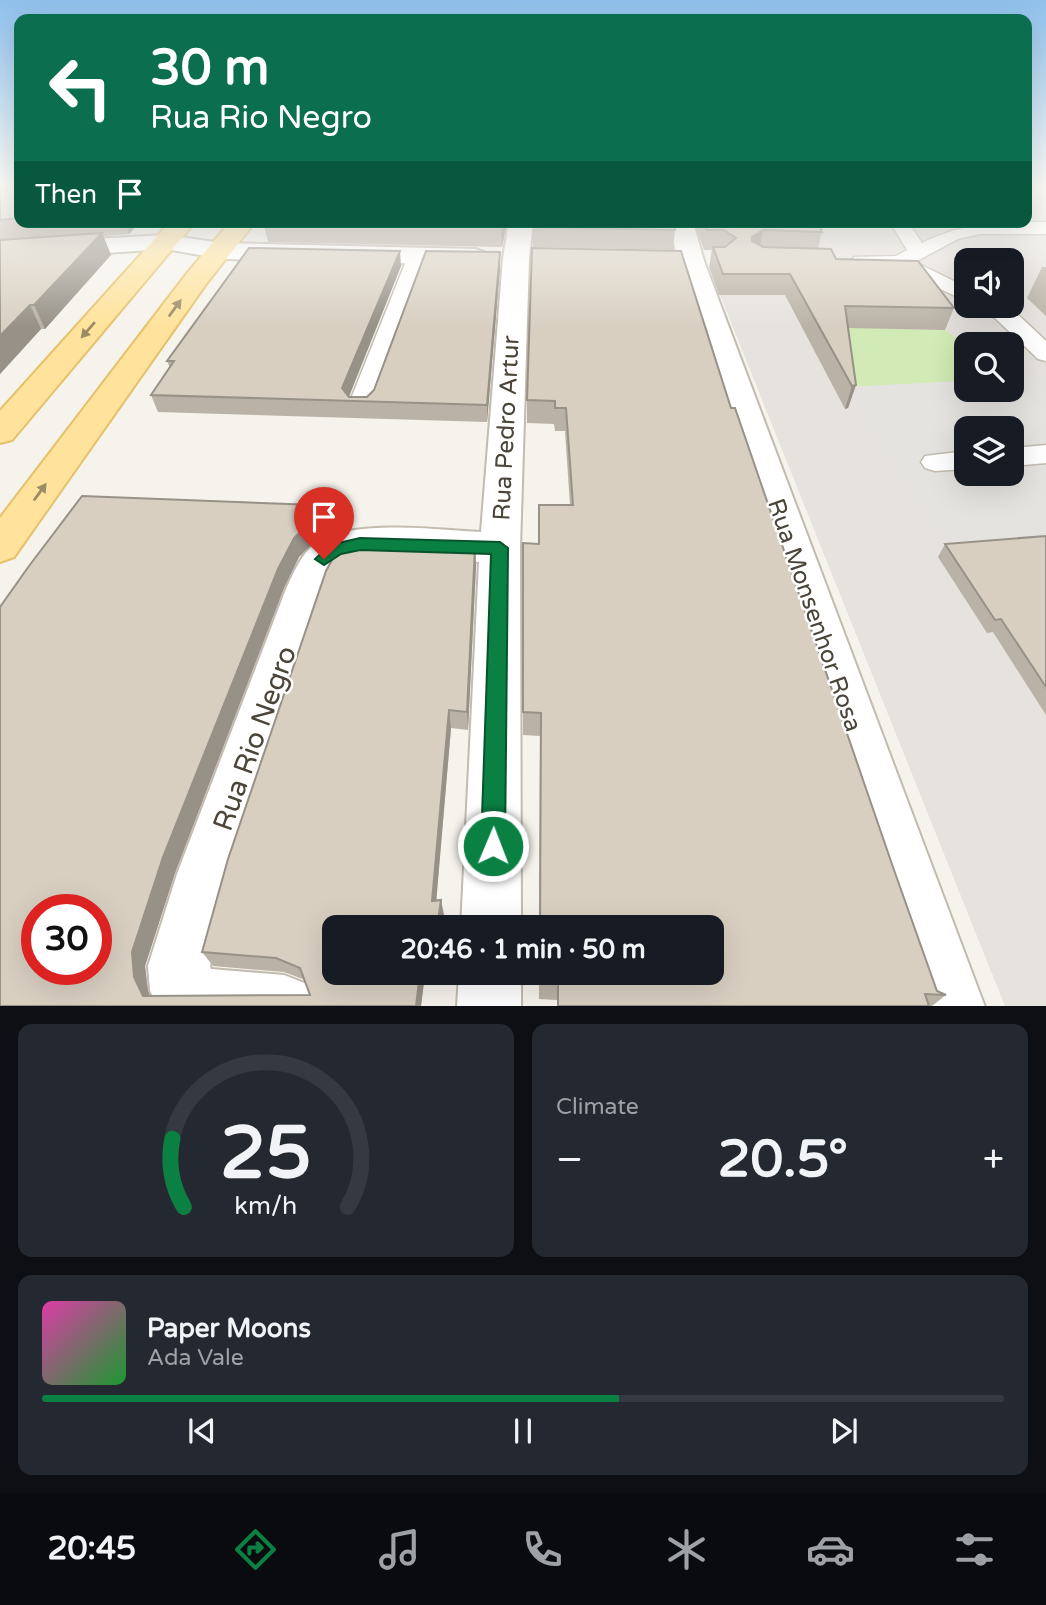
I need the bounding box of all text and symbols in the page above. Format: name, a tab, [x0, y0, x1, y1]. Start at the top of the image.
text: 30 m	[150, 39, 269, 98]
icon: left	[35, 42, 126, 133]
text: Rua Rio Negro	[150, 99, 372, 137]
icon: arrive	[111, 175, 149, 213]
text: Then	[35, 179, 97, 210]
map controls	[954, 248, 1024, 486]
button: sound	[954, 248, 1024, 318]
one-way arrow	[168, 299, 182, 317]
one-way arrow	[80, 321, 96, 339]
button: search	[954, 332, 1024, 402]
street label: Rua Pedro Artur	[487, 334, 526, 521]
button: layers	[954, 416, 1024, 486]
one-way arrow	[33, 483, 48, 501]
pin	[294, 487, 354, 559]
street label: Rua Monsenhor Rosa	[761, 495, 868, 735]
icon: arrive	[305, 498, 343, 536]
street label: Rua Rio Negro	[206, 641, 304, 835]
position arrow	[456, 809, 530, 883]
speed limit sign: 30	[21, 894, 112, 985]
text: 20:46 · 1 min · 50 m	[400, 934, 646, 965]
text: Climate	[556, 1093, 639, 1121]
text: 25	[220, 1110, 312, 1198]
text: 20.5°	[718, 1128, 848, 1191]
text: −	[556, 1137, 583, 1183]
text: +	[983, 1137, 1004, 1183]
text: km/h	[235, 1190, 297, 1220]
text: Paper Moons	[147, 1313, 311, 1344]
text: Ada Vale	[147, 1344, 244, 1372]
icon: previous	[183, 1412, 221, 1450]
icon: pause	[504, 1412, 542, 1450]
icon: next	[825, 1412, 863, 1450]
icon: directions	[231, 1525, 280, 1574]
icon: music	[375, 1525, 424, 1574]
icon: phone	[518, 1525, 567, 1574]
icon: climate	[662, 1525, 711, 1574]
icon: car	[806, 1525, 855, 1574]
icon: filters	[950, 1525, 999, 1574]
text: 20:45	[47, 1530, 136, 1568]

